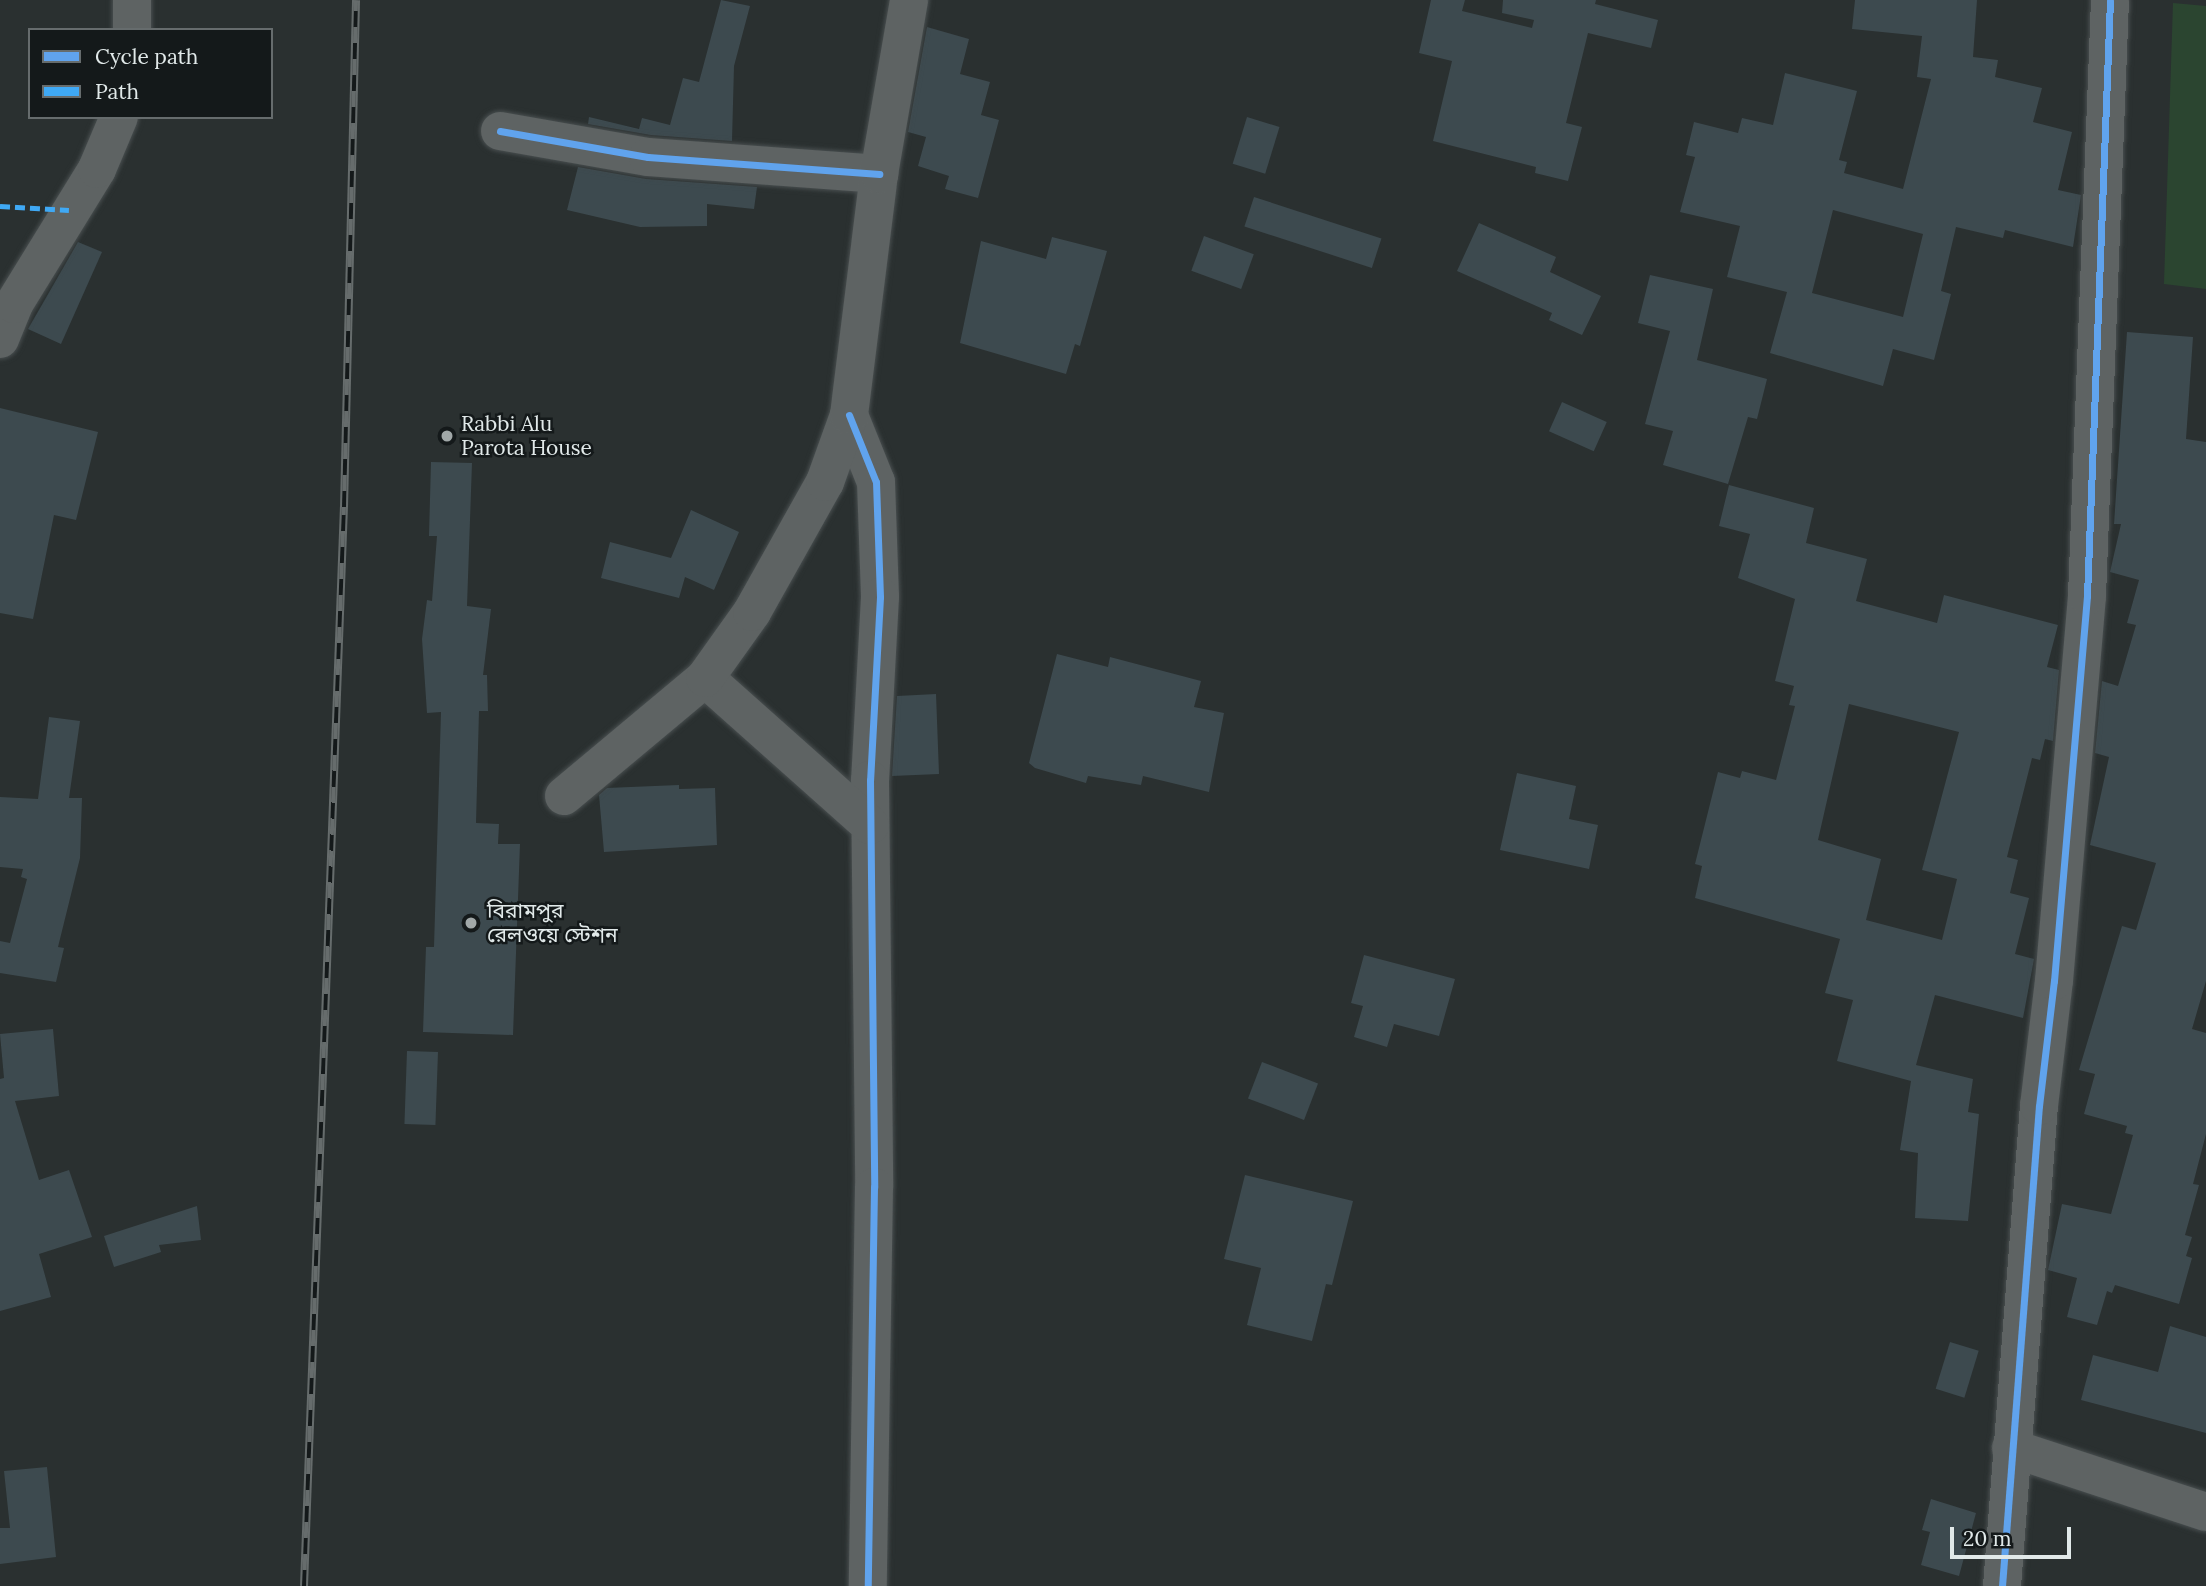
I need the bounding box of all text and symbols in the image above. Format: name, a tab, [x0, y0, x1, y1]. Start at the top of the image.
legend	[28, 28, 273, 119]
text: Cycle path	[95, 43, 198, 70]
text: Path	[95, 78, 139, 105]
place label: Rabbi Alu Parota House	[461, 411, 592, 461]
marker: Rabbi Alu Parota House	[439, 428, 455, 444]
place label: বিরামপুর রেলওয়ে স্টেশন	[487, 898, 618, 948]
marker: বিরামপুর রেলওয়ে স্টেশন	[461, 913, 481, 933]
scale bar	[1954, 1512, 2075, 1556]
text: 20 m	[1963, 1525, 2012, 1552]

